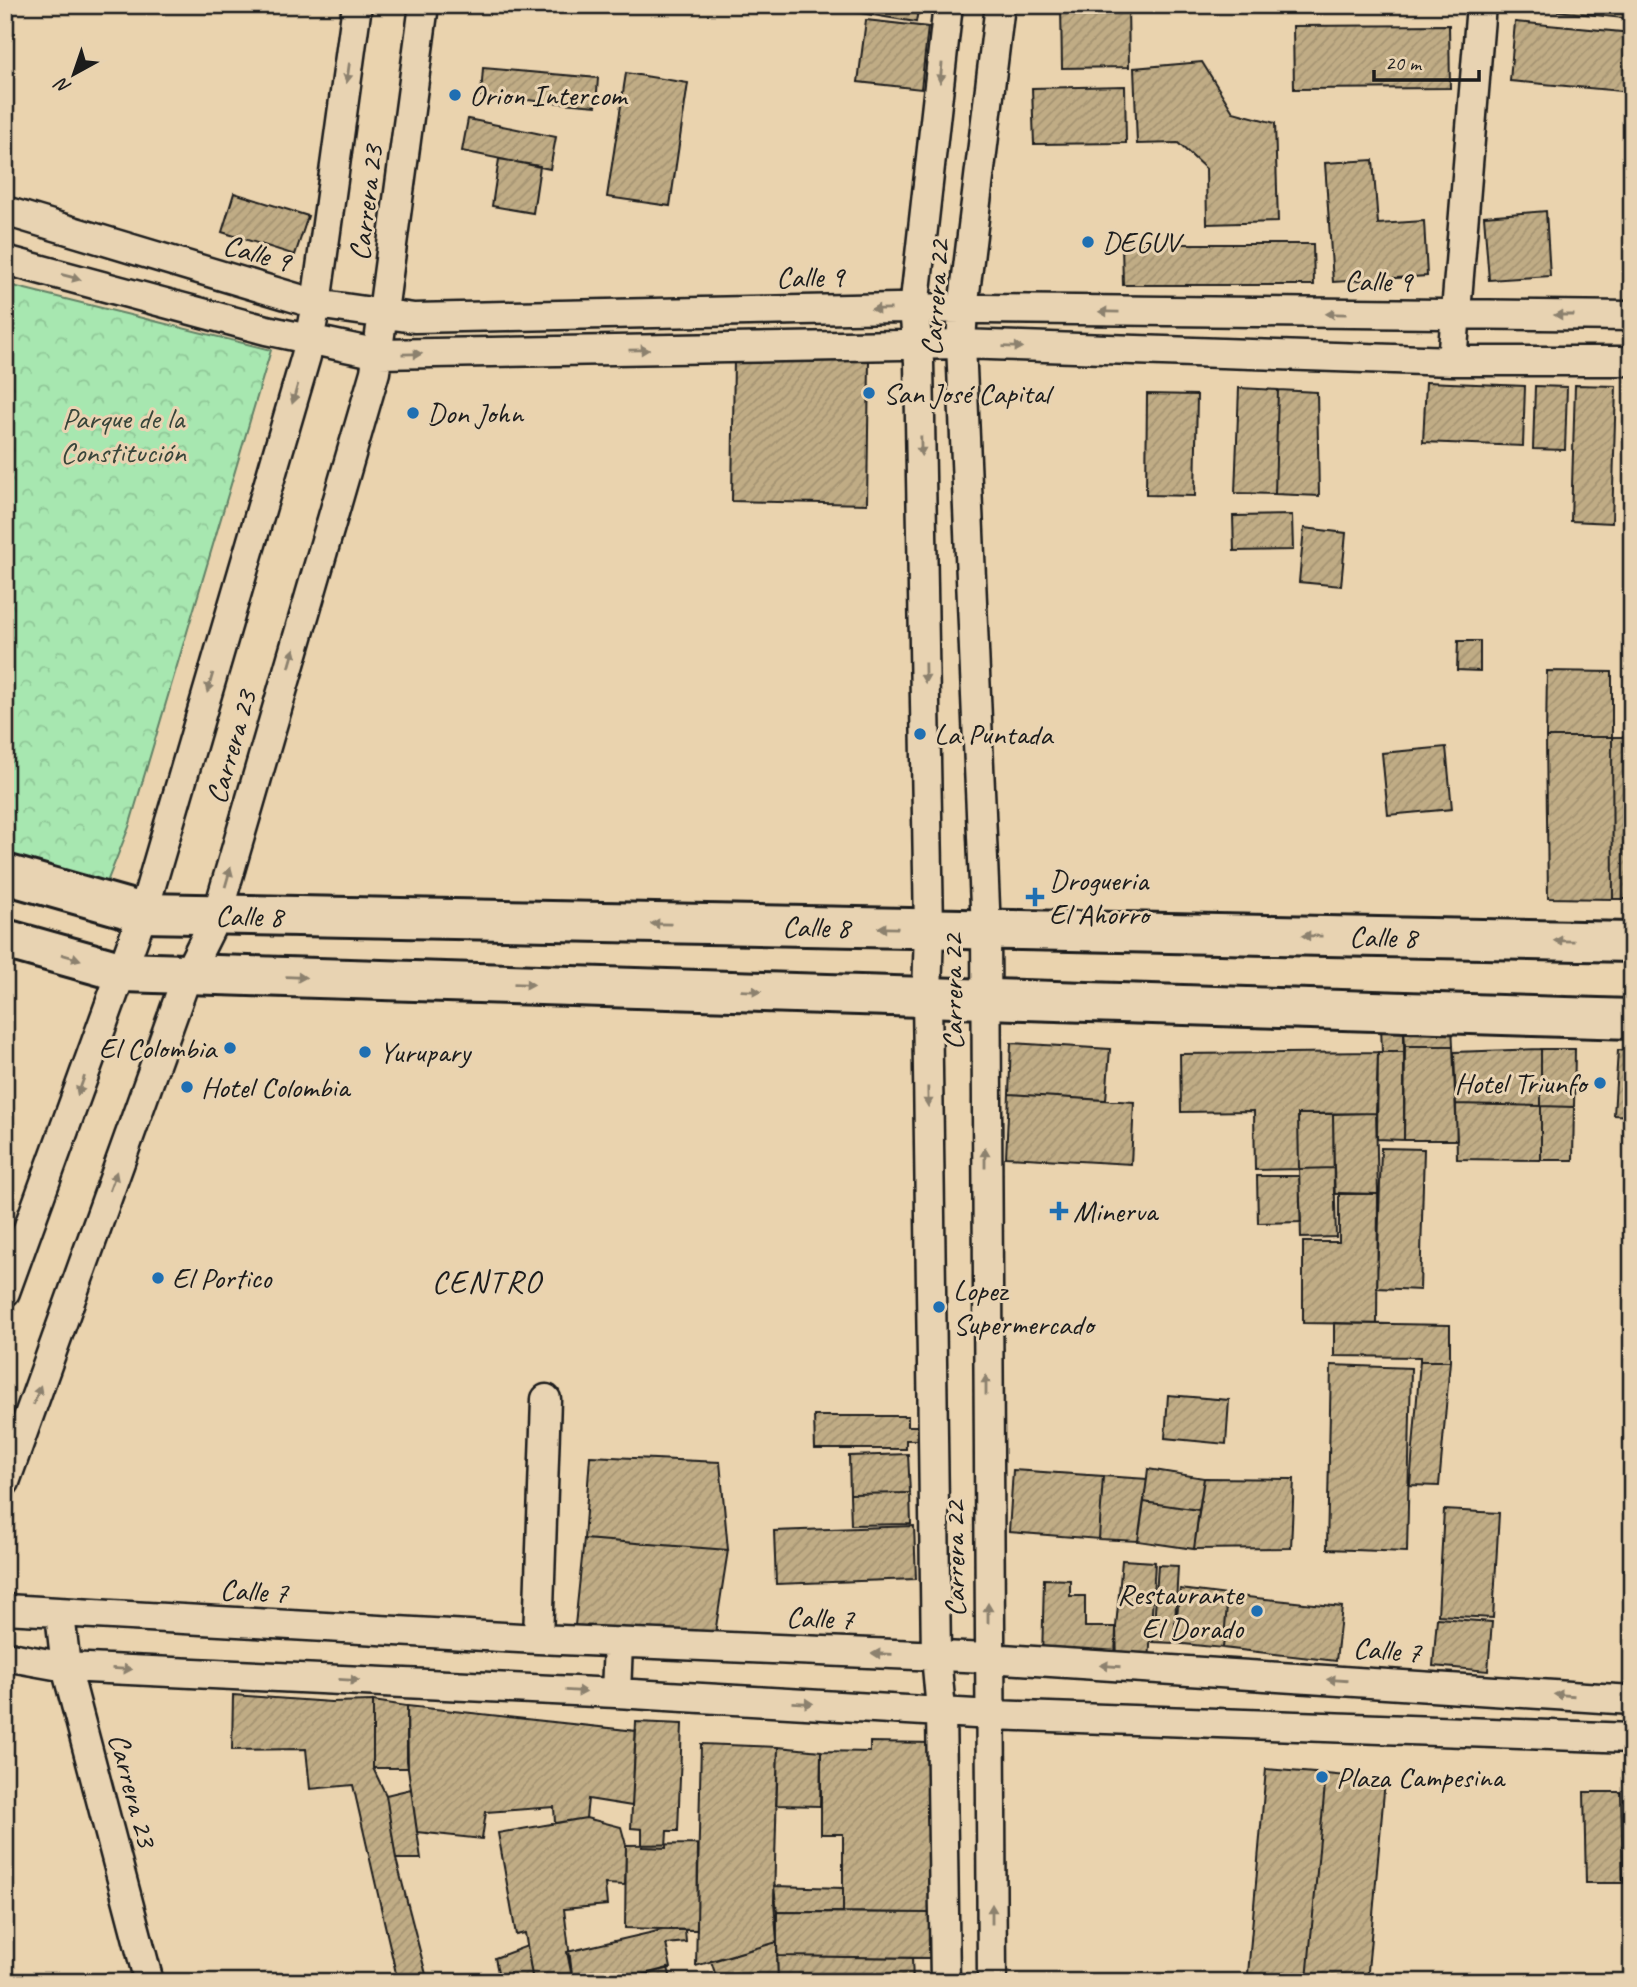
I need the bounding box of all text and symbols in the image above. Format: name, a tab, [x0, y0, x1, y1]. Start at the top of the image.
north arrow	[38, 38, 108, 108]
scale bar	[1374, 38, 1480, 82]
text: 20 m	[1385, 50, 1423, 76]
one-way arrow	[342, 62, 353, 84]
one-way arrow	[935, 62, 946, 84]
text: N	[49, 71, 76, 99]
place label: Orion Intercom	[469, 76, 629, 114]
marker: Orion Intercom	[447, 87, 463, 103]
street label: Carrera 23	[340, 141, 392, 263]
place label: DEGUV	[1102, 223, 1185, 261]
street label: Calle 9	[219, 225, 297, 281]
marker: DEGUV	[1080, 234, 1096, 250]
street label: Carrera 22	[912, 236, 958, 357]
street label: Calle 9	[776, 257, 847, 297]
street label: Calle 9	[1344, 261, 1415, 301]
one-way arrow	[60, 272, 82, 283]
one-way arrow	[870, 303, 892, 314]
one-way arrow	[1097, 306, 1119, 318]
one-way arrow	[1325, 308, 1347, 320]
one-way arrow	[1552, 310, 1574, 321]
one-way arrow	[1003, 341, 1025, 352]
one-way arrow	[628, 344, 650, 356]
one-way arrow	[401, 348, 423, 360]
place label: San José Capital	[883, 374, 1055, 412]
one-way arrow	[289, 383, 299, 404]
marker: San José Capital	[861, 385, 877, 401]
place label: Don John	[427, 394, 524, 432]
park label: Parque de la Constitución	[60, 399, 187, 471]
marker: Don John	[405, 405, 421, 421]
one-way arrow	[915, 435, 927, 457]
one-way arrow	[287, 647, 297, 668]
one-way arrow	[919, 662, 931, 684]
one-way arrow	[205, 672, 215, 693]
street label: Carrera 23	[197, 684, 266, 808]
place label: La Puntada	[934, 715, 1054, 753]
marker: La Puntada	[912, 726, 928, 742]
place label: Drogueria El Ahorro	[1049, 861, 1152, 933]
one-way arrow	[223, 865, 234, 887]
marker: Drogueria El Ahorro	[1027, 889, 1043, 905]
street label: Calle 8	[215, 896, 286, 936]
street label: Calle 8	[782, 907, 853, 947]
street label: Calle 8	[1349, 917, 1420, 957]
one-way arrow	[649, 918, 671, 929]
one-way arrow	[877, 922, 899, 934]
one-way arrow	[1300, 930, 1322, 942]
street label: Carrera 22	[933, 932, 971, 1050]
one-way arrow	[1552, 935, 1574, 947]
one-way arrow	[61, 953, 82, 963]
one-way arrow	[286, 971, 308, 982]
one-way arrow	[513, 978, 535, 989]
one-way arrow	[740, 985, 762, 997]
place label: El Colombia	[99, 1029, 218, 1067]
place label: Yurupary	[379, 1033, 473, 1071]
marker: El Colombia	[222, 1040, 238, 1056]
marker: Yurupary	[357, 1044, 373, 1060]
place label: Hotel Triunfo	[1455, 1064, 1589, 1102]
place label: Hotel Colombia	[201, 1068, 352, 1106]
one-way arrow	[75, 1075, 86, 1096]
marker: Hotel Triunfo	[1592, 1075, 1608, 1091]
marker: Hotel Colombia	[179, 1079, 195, 1095]
one-way arrow	[922, 1086, 934, 1108]
one-way arrow	[979, 1146, 991, 1168]
one-way arrow	[108, 1170, 119, 1191]
place label: Minerva	[1073, 1192, 1159, 1230]
marker: Minerva	[1051, 1203, 1067, 1219]
place label: El Portico	[172, 1259, 273, 1297]
district label: CENTRO	[432, 1261, 543, 1302]
marker: El Portico	[150, 1270, 166, 1286]
place label: Lopez Supermercado	[953, 1271, 1097, 1343]
marker: Lopez Supermercado	[931, 1299, 947, 1315]
one-way arrow	[981, 1374, 992, 1396]
one-way arrow	[31, 1384, 42, 1405]
street label: Carrera 22	[935, 1499, 973, 1617]
street label: Calle 7	[219, 1570, 290, 1612]
place label: Restaurante El Dorado	[1117, 1575, 1245, 1647]
street label: Calle 7	[785, 1598, 856, 1638]
one-way arrow	[982, 1601, 994, 1623]
marker: Restaurante El Dorado	[1249, 1603, 1265, 1619]
street label: Calle 7	[1352, 1629, 1424, 1671]
one-way arrow	[871, 1648, 893, 1659]
one-way arrow	[1098, 1660, 1120, 1671]
one-way arrow	[111, 1664, 133, 1675]
one-way arrow	[338, 1675, 360, 1686]
one-way arrow	[1325, 1675, 1347, 1686]
one-way arrow	[565, 1685, 587, 1696]
one-way arrow	[1552, 1689, 1574, 1700]
one-way arrow	[792, 1698, 814, 1709]
street label: Carrera 23	[100, 1729, 167, 1853]
place label: Plaza Campesina	[1336, 1758, 1506, 1796]
marker: Plaza Campesina	[1314, 1769, 1330, 1785]
one-way arrow	[986, 1902, 998, 1924]

